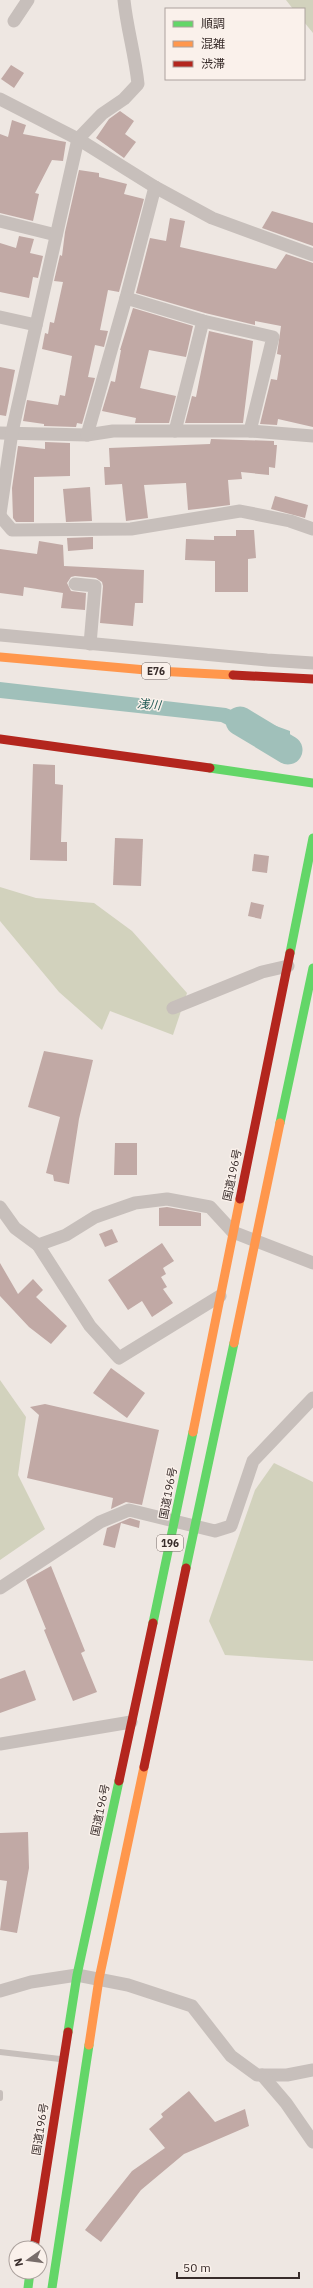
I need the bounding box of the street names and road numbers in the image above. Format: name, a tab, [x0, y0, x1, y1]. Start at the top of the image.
road number: E76	[142, 663, 170, 679]
street label: 国道196号	[220, 1148, 244, 1202]
street label: 国道196号	[156, 1466, 180, 1520]
road number: 196	[157, 1535, 183, 1551]
street label: 国道196号	[88, 1783, 112, 1837]
street label: 国道196号	[29, 2102, 51, 2156]

